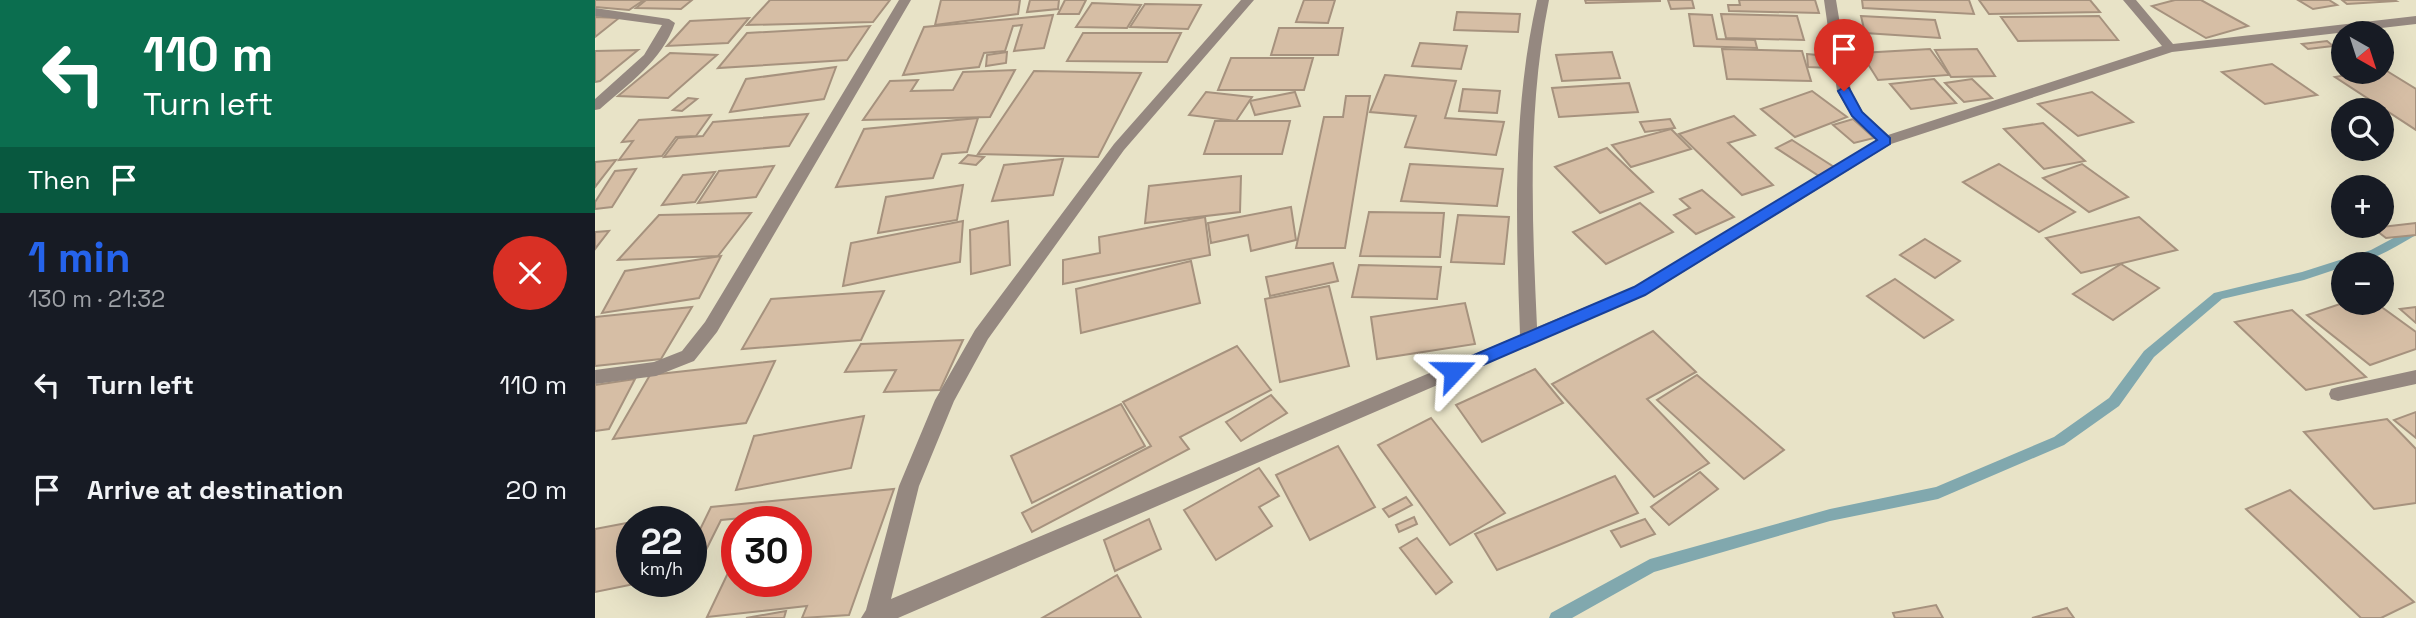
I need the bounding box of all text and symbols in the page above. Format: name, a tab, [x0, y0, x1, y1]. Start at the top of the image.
pin	[1814, 19, 1874, 91]
north arrow	[2331, 21, 2394, 84]
map controls	[2331, 21, 2394, 315]
text: 110 m	[143, 23, 273, 85]
icon: left	[28, 28, 119, 119]
icon: arrive	[1825, 30, 1863, 68]
text: Turn left	[143, 84, 273, 124]
button: search	[2331, 98, 2394, 161]
icon: arrive	[105, 161, 143, 199]
text: Then	[28, 163, 91, 197]
button: +	[2331, 175, 2394, 238]
text: 1 min	[28, 231, 131, 284]
button: close	[493, 236, 567, 310]
button: −	[2331, 252, 2394, 315]
text: 130 m · 21:32	[28, 284, 165, 314]
position arrow	[1417, 334, 1491, 408]
icon: left	[28, 366, 66, 404]
text: Turn left	[87, 368, 194, 402]
text: 110 m	[500, 368, 567, 402]
icon: arrive	[28, 471, 66, 509]
text: Arrive at destination	[87, 473, 344, 507]
text: 20 m	[506, 473, 567, 507]
speed limit sign: 30	[721, 506, 812, 597]
text: 22	[641, 520, 682, 564]
text: km/h	[640, 557, 683, 580]

